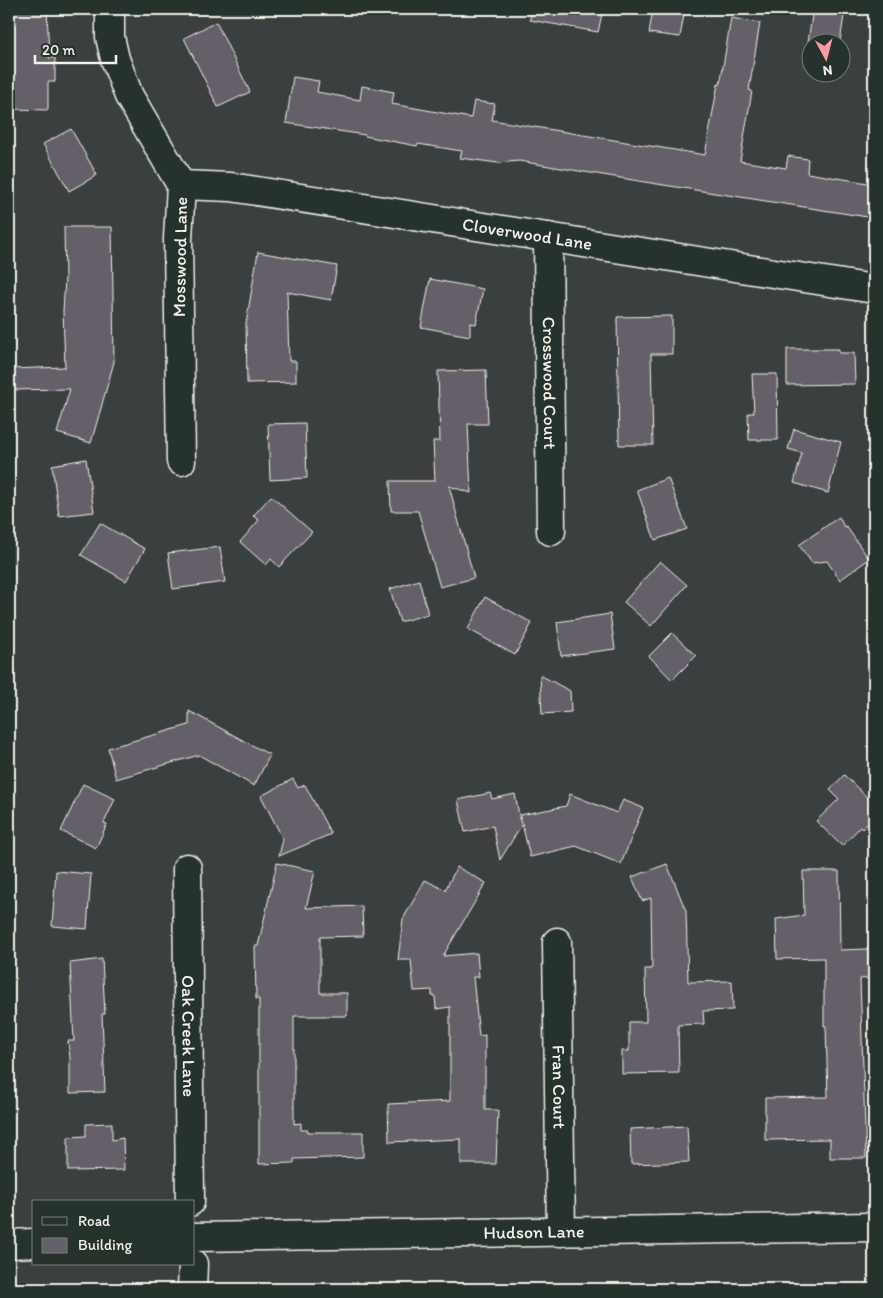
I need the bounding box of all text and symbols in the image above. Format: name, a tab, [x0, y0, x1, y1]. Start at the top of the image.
scale bar	[35, 32, 116, 64]
north arrow	[800, 32, 850, 82]
text: 20 m	[42, 41, 76, 59]
text: N	[822, 61, 833, 79]
street label: Mosswood Lane	[168, 197, 192, 317]
street label: Cloverwood Lane	[461, 213, 594, 255]
street label: Crosswood Court	[538, 317, 561, 450]
street label: Oak Creek Lane	[177, 975, 200, 1097]
street label: Fran Court	[547, 1045, 571, 1129]
legend	[32, 1200, 195, 1266]
text: Road	[78, 1212, 111, 1230]
street label: Hudson Lane	[483, 1220, 585, 1244]
text: Building	[78, 1236, 132, 1254]

